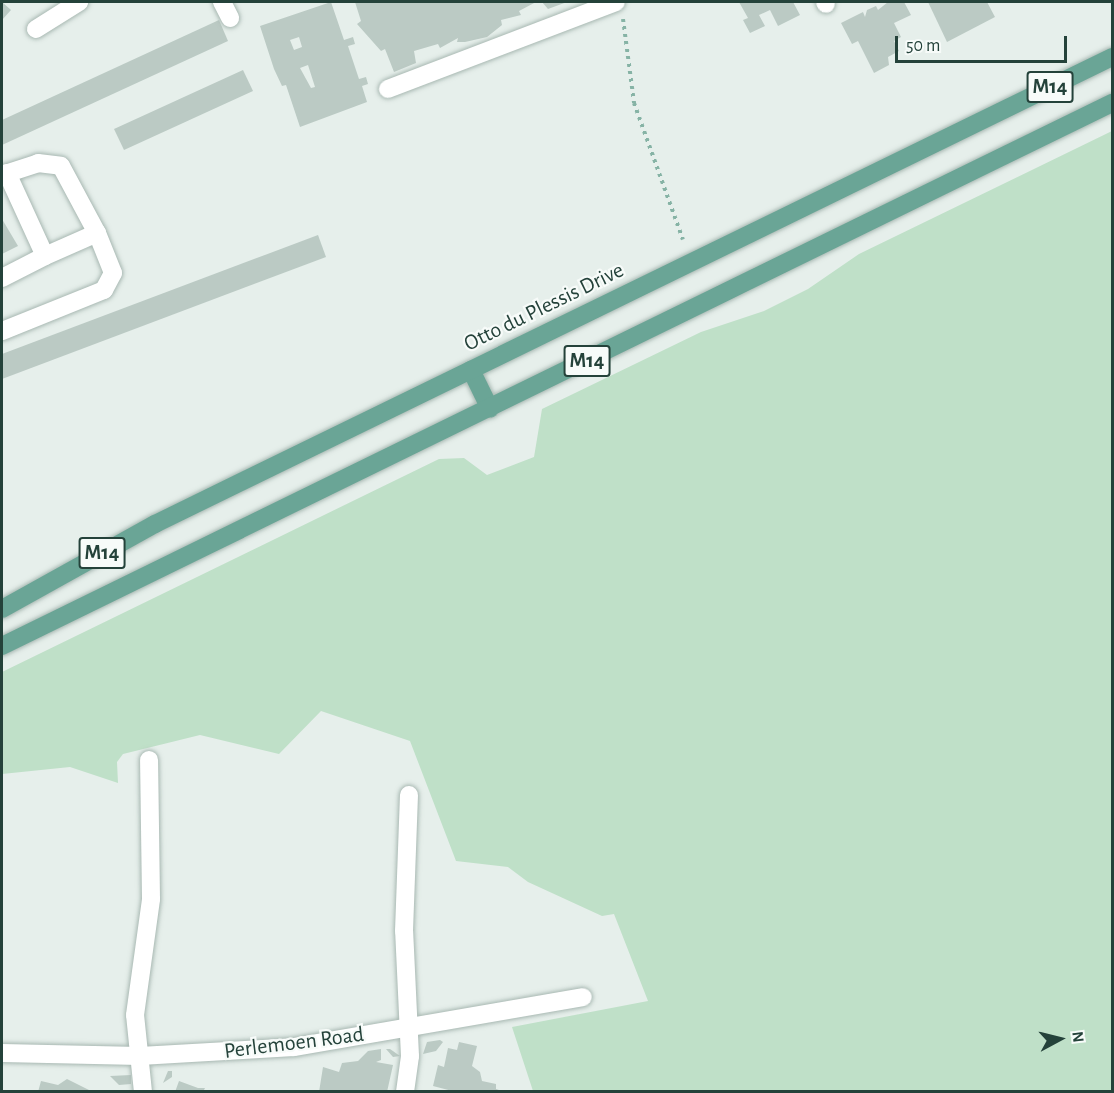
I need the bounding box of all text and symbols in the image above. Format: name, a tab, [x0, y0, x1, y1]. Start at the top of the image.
scale bar	[898, 24, 1070, 62]
text: 50 m	[906, 37, 940, 55]
road number: M14	[1026, 69, 1074, 105]
street label: Otto du Plessis Drive	[460, 257, 628, 357]
road number: M14	[563, 343, 611, 379]
road number: M14	[78, 535, 126, 571]
north arrow	[1030, 1009, 1090, 1069]
street label: Perlemoen Road	[223, 1021, 365, 1065]
text: N	[1069, 1030, 1086, 1043]

